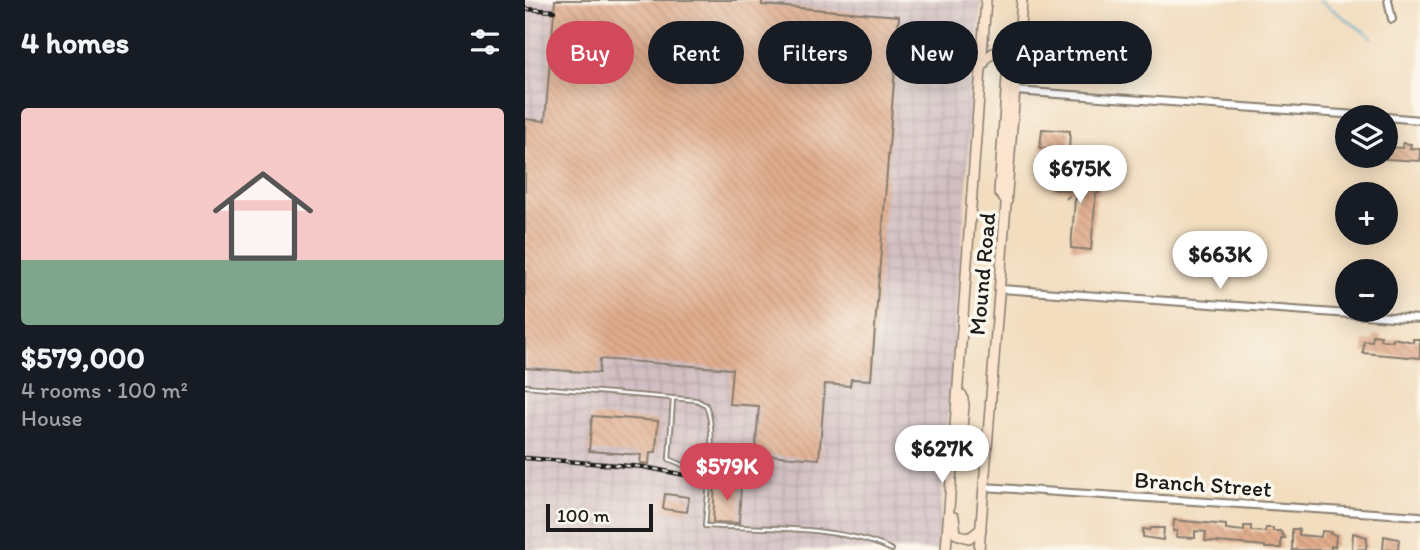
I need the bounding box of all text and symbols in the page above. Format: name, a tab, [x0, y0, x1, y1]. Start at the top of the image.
chip: Buy	[546, 21, 634, 84]
chip: Rent	[648, 21, 744, 84]
chip: Filters	[758, 21, 872, 84]
chip: New	[886, 21, 978, 84]
chip: Apartment	[992, 21, 1152, 84]
icon: filters	[466, 23, 504, 61]
text: 4 homes	[21, 24, 129, 61]
map controls	[1335, 105, 1398, 322]
button: layers	[1335, 105, 1398, 168]
pin: $675K	[1031, 146, 1129, 205]
icon: home	[200, 153, 326, 279]
text: $675K	[1049, 154, 1111, 182]
button: +	[1335, 182, 1398, 245]
street label: Mound Road	[963, 211, 1001, 337]
pin: $663K	[1171, 232, 1269, 291]
text: $663K	[1188, 240, 1252, 268]
button: −	[1335, 259, 1398, 322]
text: $579,000	[21, 339, 145, 376]
text: 4 rooms · 100 m²	[21, 376, 188, 404]
text: House	[21, 404, 83, 432]
pin: $627K	[893, 426, 991, 485]
text: $627K	[911, 434, 973, 462]
pin: $579K	[678, 444, 776, 503]
text: $579K	[696, 452, 758, 480]
street label: Branch Street	[1133, 465, 1273, 503]
scale bar	[546, 501, 653, 533]
text: 100 m	[557, 504, 609, 527]

